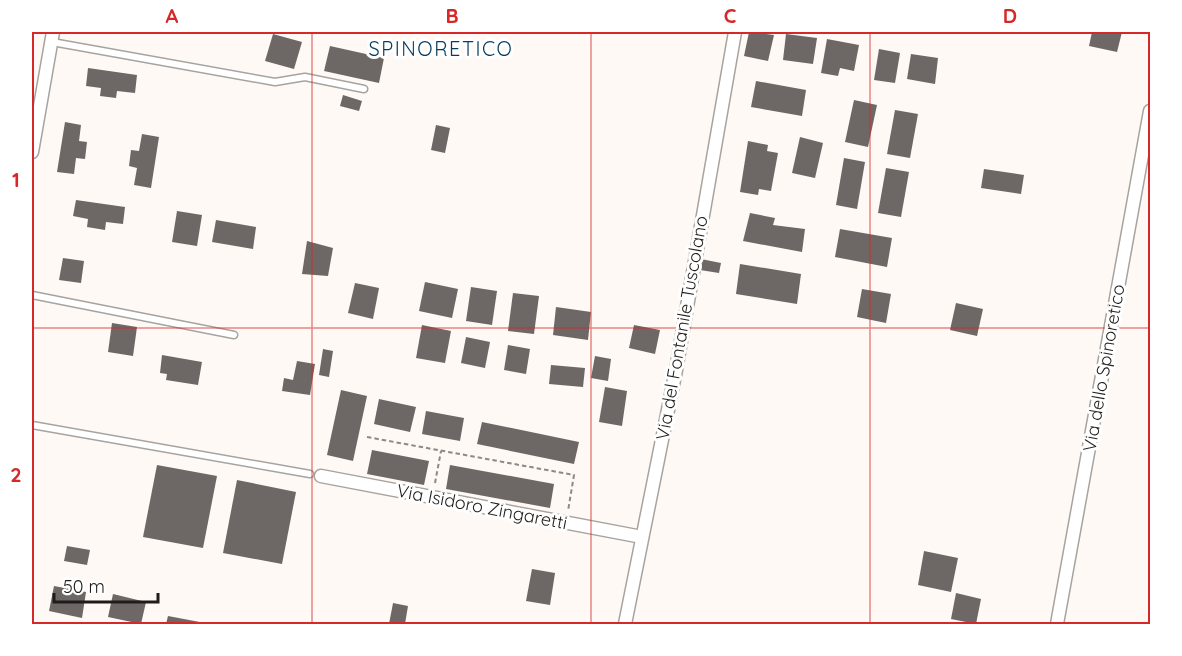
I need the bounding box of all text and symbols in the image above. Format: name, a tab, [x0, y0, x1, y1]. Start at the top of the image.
text: A	[166, 3, 179, 28]
text: B	[445, 3, 459, 28]
text: C	[724, 3, 737, 28]
text: D	[1003, 3, 1017, 28]
district label: SPINORETICO	[369, 36, 513, 61]
text: 1	[12, 167, 20, 192]
street label: Via del Fontanile Tuscolano	[650, 214, 713, 442]
street label: Via dello Spinoretico	[1077, 282, 1130, 453]
text: 2	[10, 462, 22, 487]
street label: Via Isidoro Zingaretti	[395, 479, 569, 534]
scale bar	[54, 566, 158, 604]
text: 50 m	[63, 575, 105, 598]

